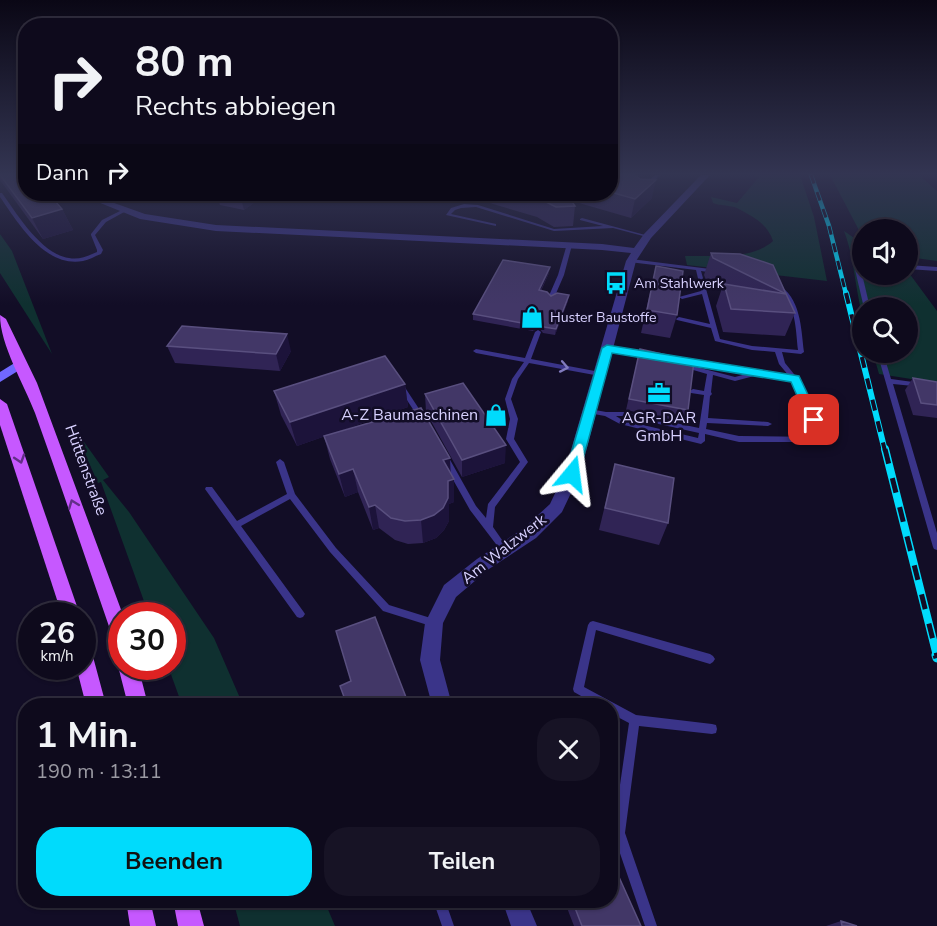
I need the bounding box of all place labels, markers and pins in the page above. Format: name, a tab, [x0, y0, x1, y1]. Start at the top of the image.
bus stop icon: Am Stahlwerk	[603, 270, 629, 296]
place label: Am Stahlwerk	[634, 274, 725, 293]
shop icon: Huster Baustoffe	[519, 304, 545, 330]
place label: Huster Baustoffe	[550, 308, 656, 327]
office icon: AGR-DAR GmbH	[646, 380, 672, 406]
pin	[788, 394, 839, 445]
shop icon: A-Z Baumaschinen	[483, 402, 509, 428]
place label: A-Z Baumaschinen	[341, 404, 478, 426]
place label: AGR-DAR GmbH	[622, 407, 696, 447]

